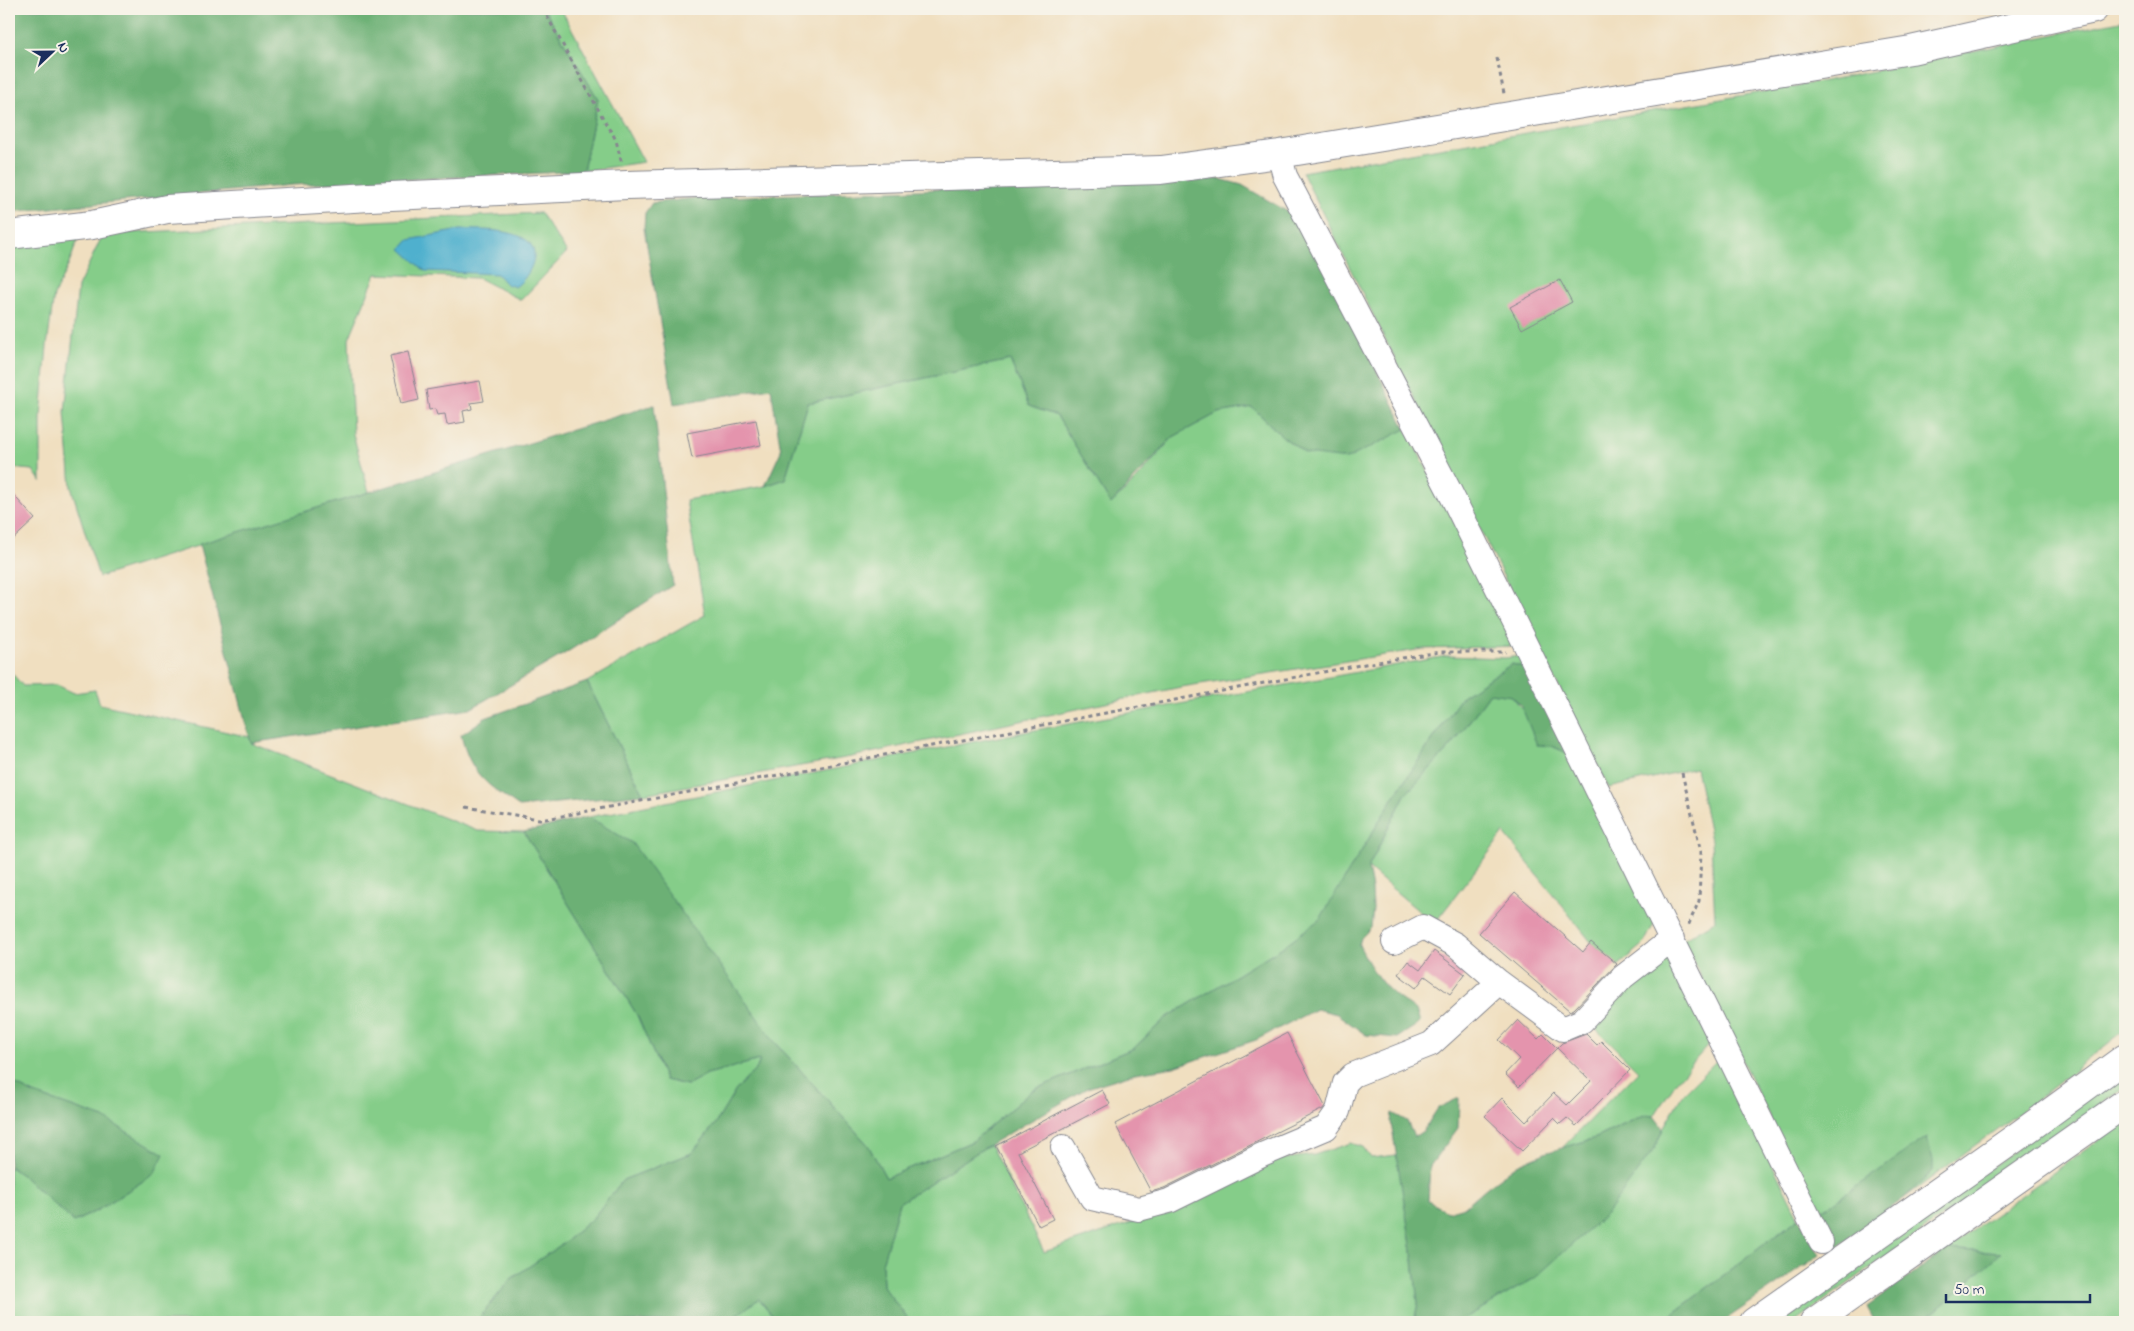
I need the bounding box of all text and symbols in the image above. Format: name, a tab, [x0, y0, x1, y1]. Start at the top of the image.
north arrow	[28, 28, 78, 78]
text: N	[51, 39, 74, 56]
scale bar	[1946, 1271, 2090, 1303]
text: 50 m	[1954, 1279, 1985, 1301]

